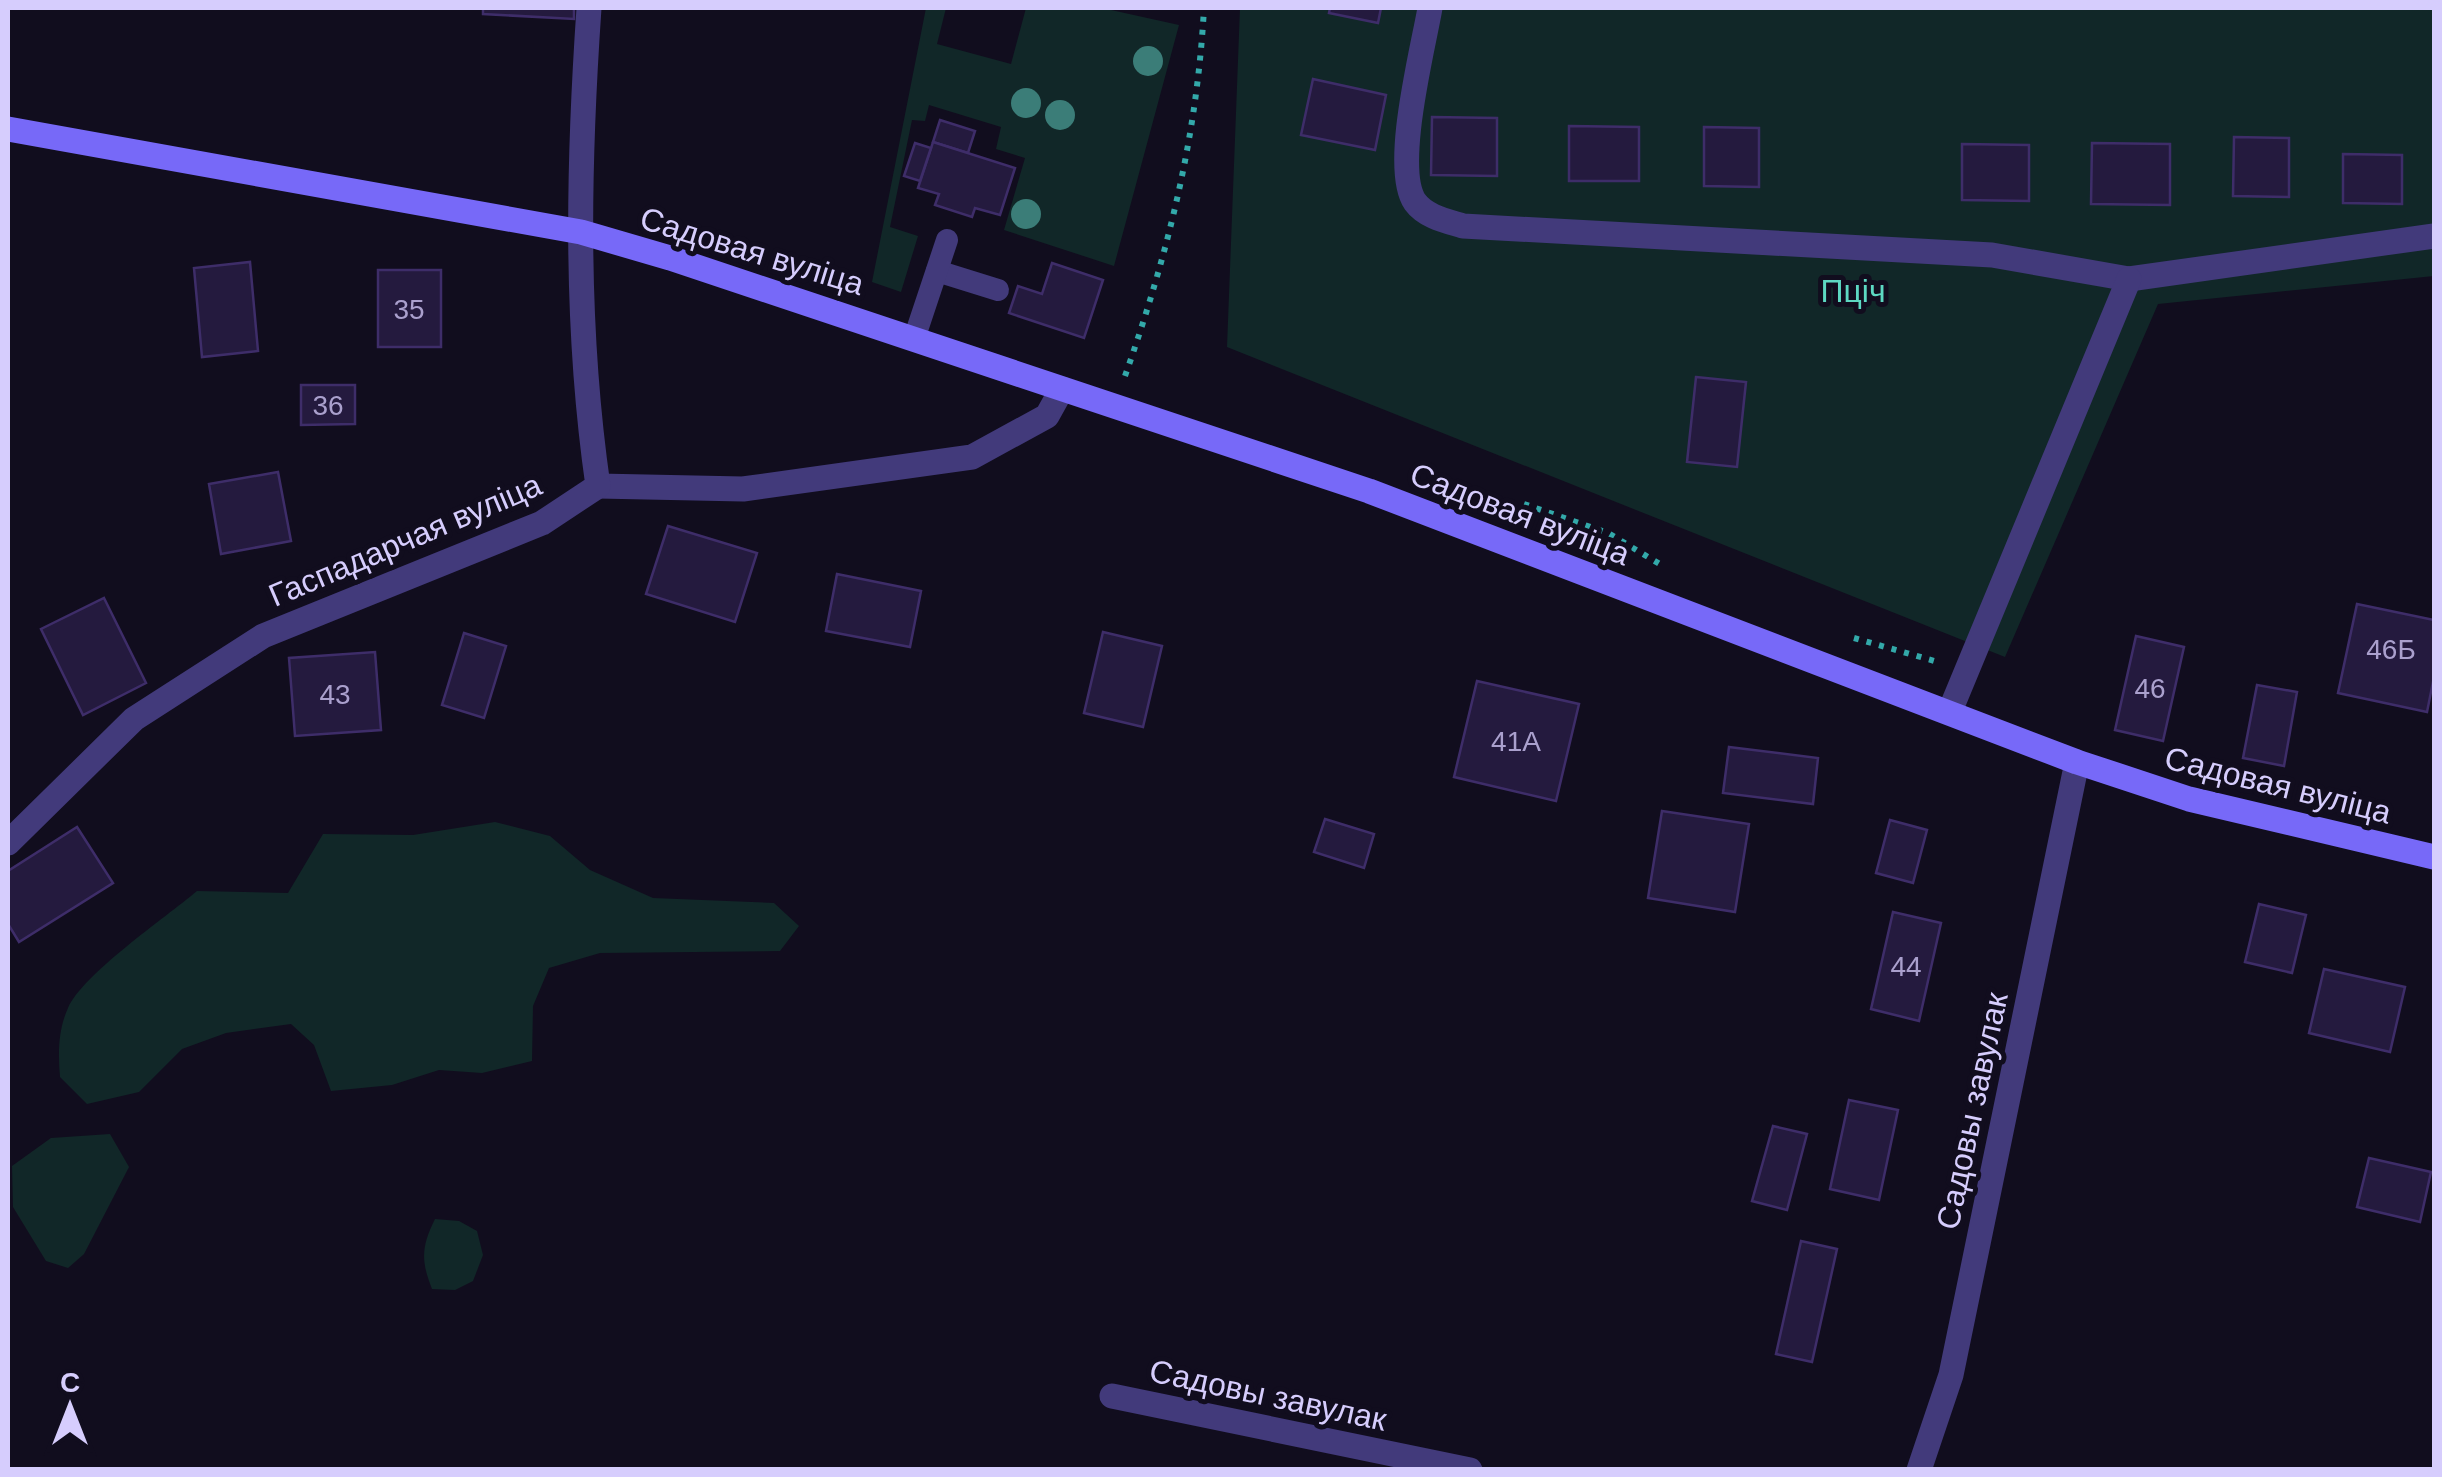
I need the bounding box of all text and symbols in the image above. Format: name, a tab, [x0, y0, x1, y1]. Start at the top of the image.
street label: Садовая вуліца	[636, 200, 868, 302]
park label: Пціч	[1820, 273, 1886, 309]
house number: 35	[393, 294, 425, 325]
house number: 36	[312, 390, 344, 421]
street label: Садовая вуліца	[1405, 456, 1635, 572]
street label: Гаспадарчая вуліца	[263, 466, 547, 614]
house number: 46Б	[2366, 634, 2416, 665]
house number: 46	[2134, 673, 2166, 704]
house number: 43	[319, 679, 351, 710]
house number: 41А	[1491, 726, 1541, 757]
street label: Садовая вуліца	[2161, 739, 2395, 831]
house number: 44	[1890, 951, 1922, 982]
street label: Садовы завулак	[1929, 988, 2015, 1233]
street label: Садовы завулак	[1146, 1352, 1391, 1438]
north arrow	[20, 1357, 120, 1457]
text: С	[60, 1367, 80, 1398]

